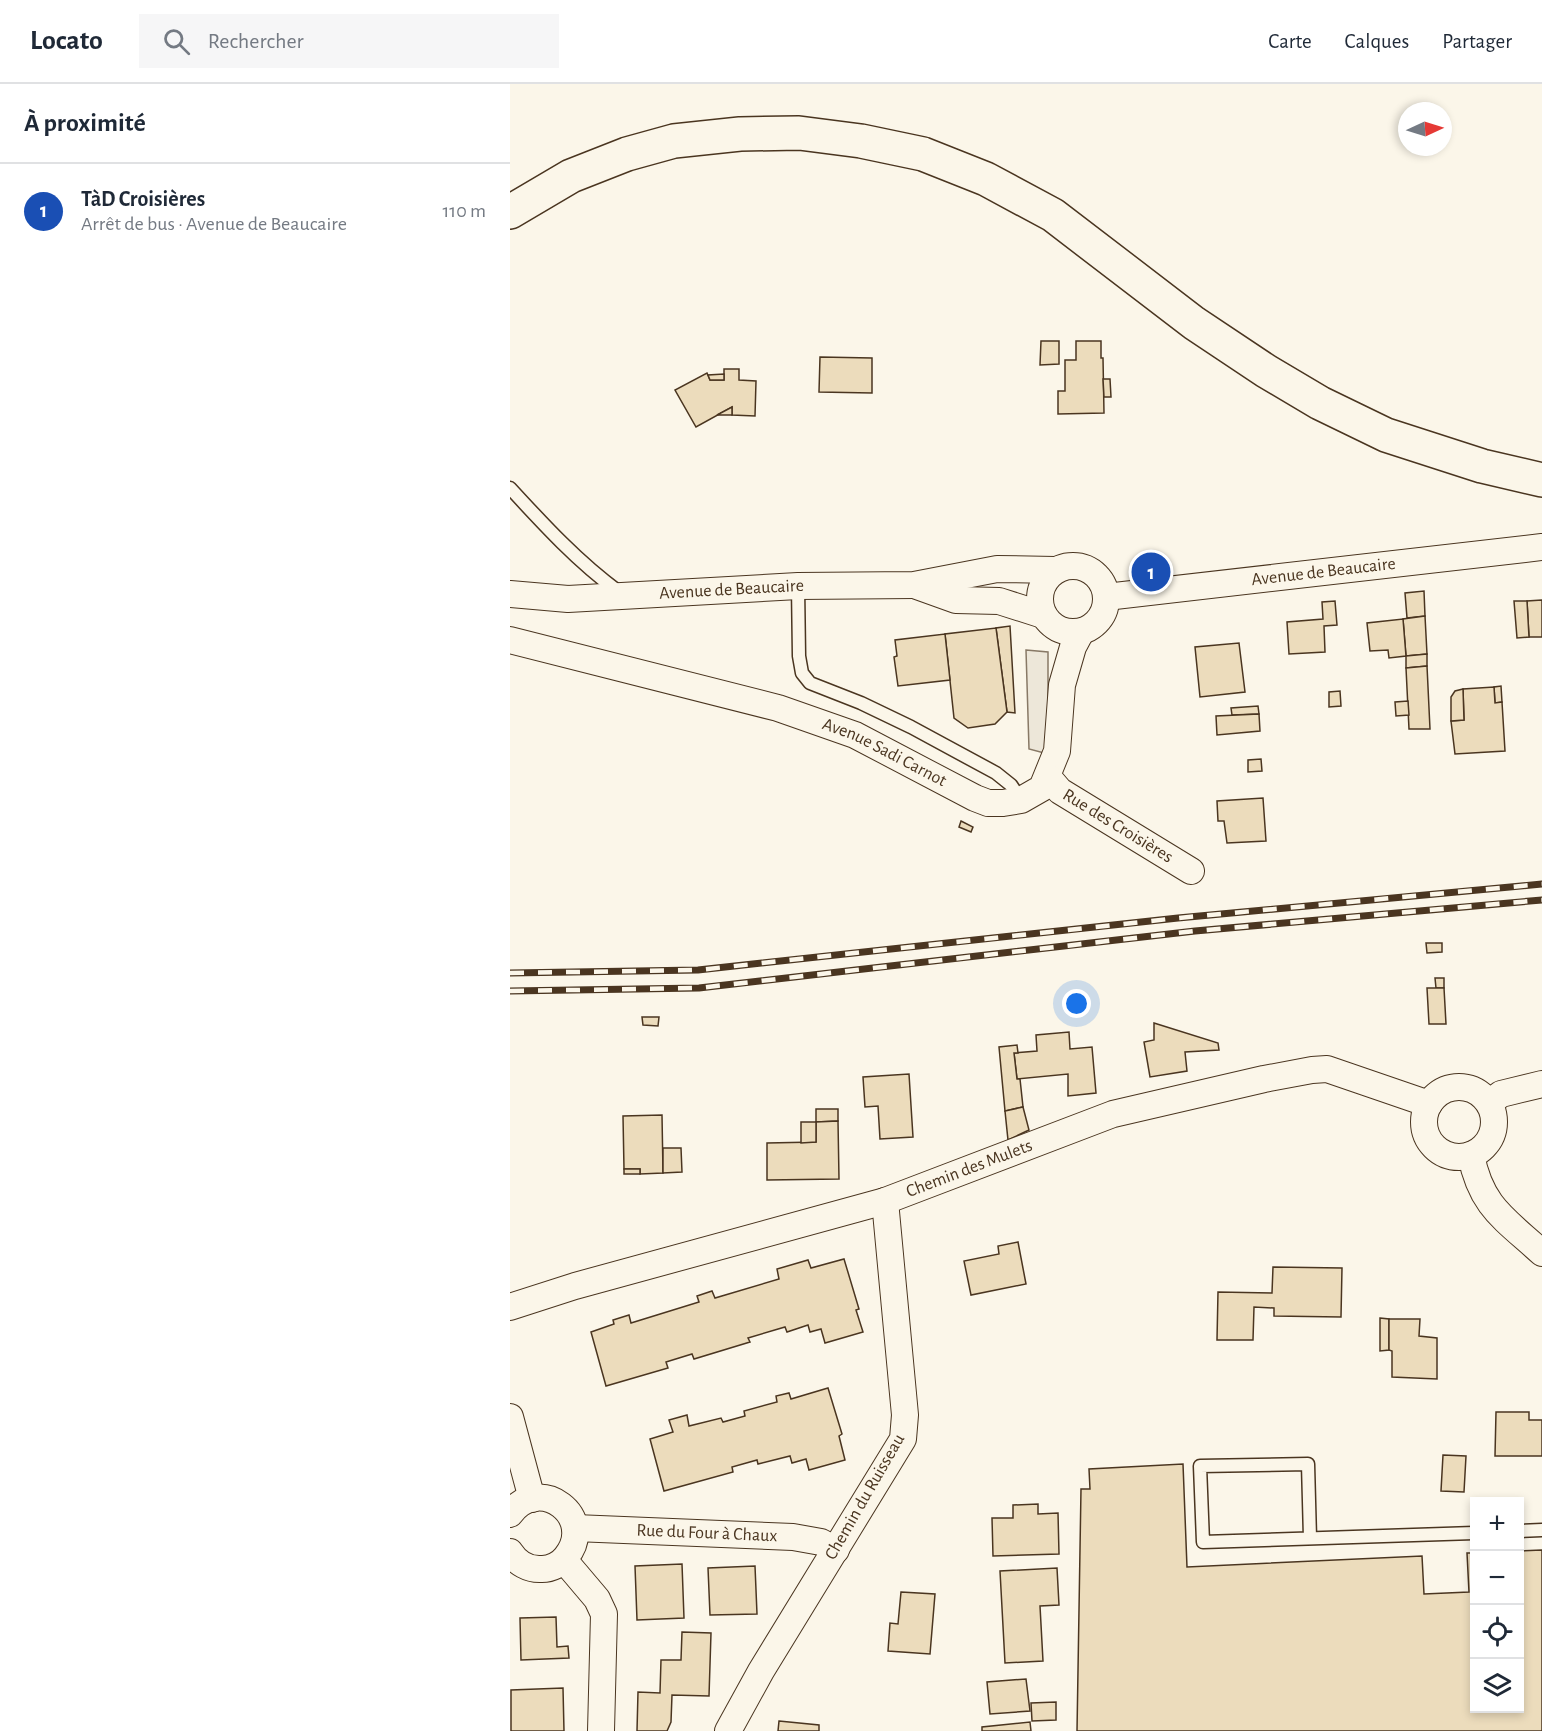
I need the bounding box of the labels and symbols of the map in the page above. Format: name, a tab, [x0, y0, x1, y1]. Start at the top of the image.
north arrow	[1398, 102, 1452, 156]
pin: 1	[1132, 550, 1170, 594]
street label: Avenue de Beaucaire	[1251, 555, 1397, 589]
street label: Avenue de Beaucaire	[659, 577, 804, 603]
street label: Avenue Sadi Carnot	[820, 715, 950, 790]
street label: Rue des Croisières	[1059, 786, 1176, 867]
your location	[1062, 989, 1091, 1018]
street label: Chemin des Mulets	[904, 1137, 1035, 1201]
street label: Chemin du Ruisseau	[822, 1431, 908, 1563]
street label: Rue du Four à Chaux	[636, 1522, 778, 1545]

